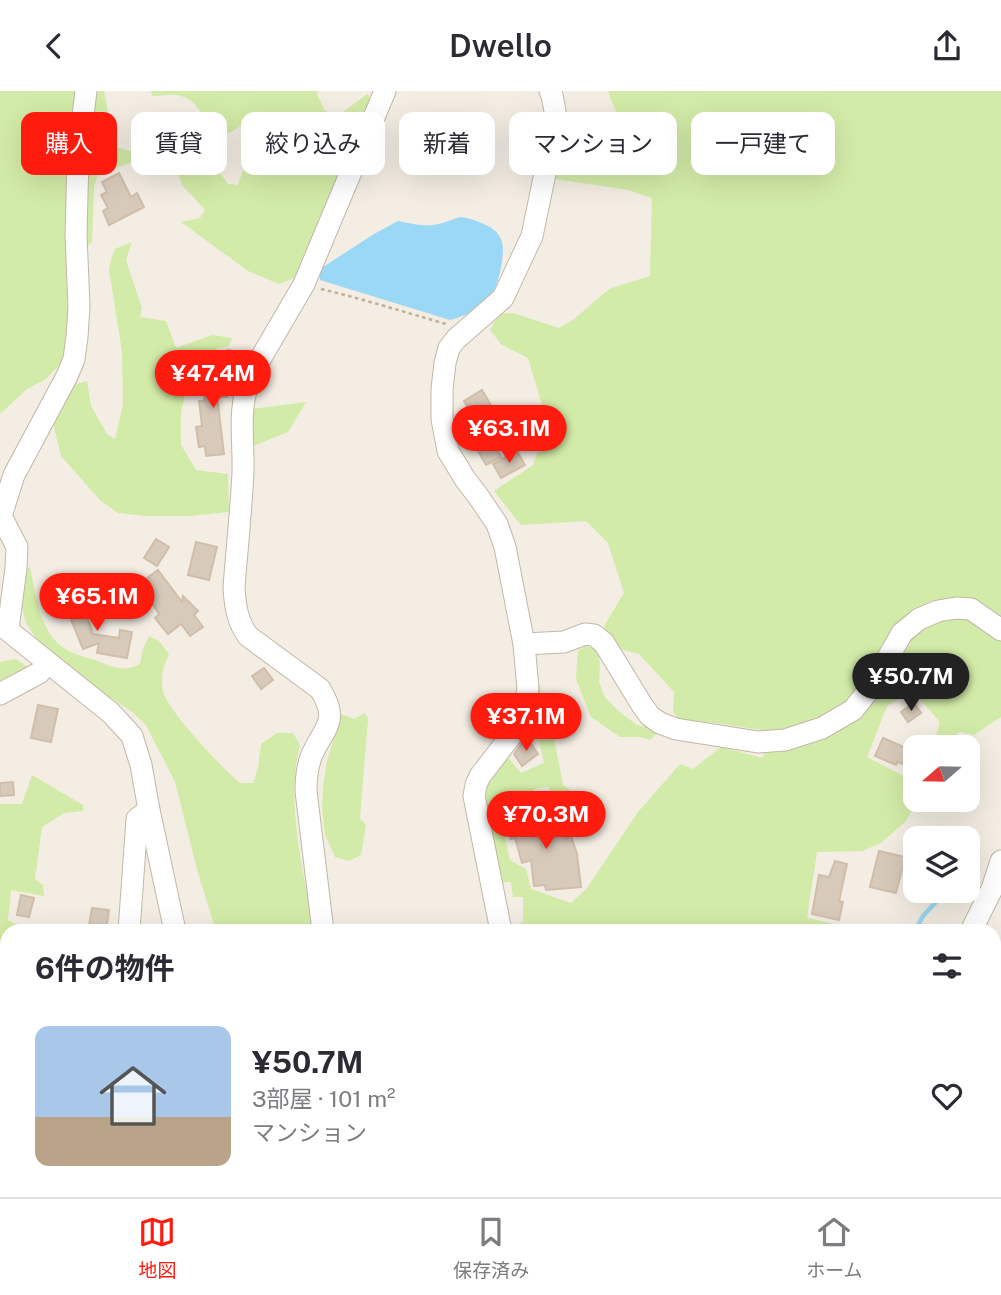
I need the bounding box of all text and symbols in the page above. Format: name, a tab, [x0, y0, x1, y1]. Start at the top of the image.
icon: back	[35, 27, 73, 65]
text: Dwello	[449, 27, 552, 64]
icon: share	[928, 27, 966, 65]
chip: 購入	[21, 112, 117, 175]
chip: 賃貸	[131, 112, 227, 175]
chip: 絞り込み	[241, 112, 385, 175]
chip: 新着	[399, 112, 495, 175]
chip: マンション	[509, 112, 677, 175]
chip: 一戸建て	[691, 112, 835, 175]
pin: ¥47.4M	[156, 351, 270, 410]
text: ¥47.4M	[171, 359, 255, 386]
pin: ¥63.1M	[452, 405, 566, 465]
text: ¥63.1M	[468, 414, 550, 441]
pin: ¥65.1M	[40, 573, 154, 633]
text: ¥65.1M	[55, 582, 139, 609]
pin: ¥50.7M	[854, 653, 968, 713]
text: ¥50.7M	[868, 662, 954, 689]
pin: ¥37.1M	[469, 693, 583, 753]
text: ¥37.1M	[487, 702, 566, 729]
north arrow	[903, 735, 980, 812]
map controls	[903, 735, 980, 903]
pin: ¥70.3M	[489, 791, 603, 851]
text: ¥70.3M	[503, 800, 589, 827]
button: layers	[903, 826, 980, 903]
icon: filters	[928, 947, 966, 985]
text: 6件の物件	[35, 950, 175, 986]
text: ¥50.7M	[252, 1044, 363, 1080]
icon: home	[91, 1054, 175, 1138]
icon: heart	[928, 1077, 966, 1115]
text: 3部屋 · 101 m²	[252, 1085, 396, 1112]
text: マンション	[252, 1119, 367, 1146]
tab: 地図	[138, 1213, 176, 1282]
tab: 保存済み	[453, 1213, 529, 1282]
tab: ホーム	[806, 1213, 863, 1282]

